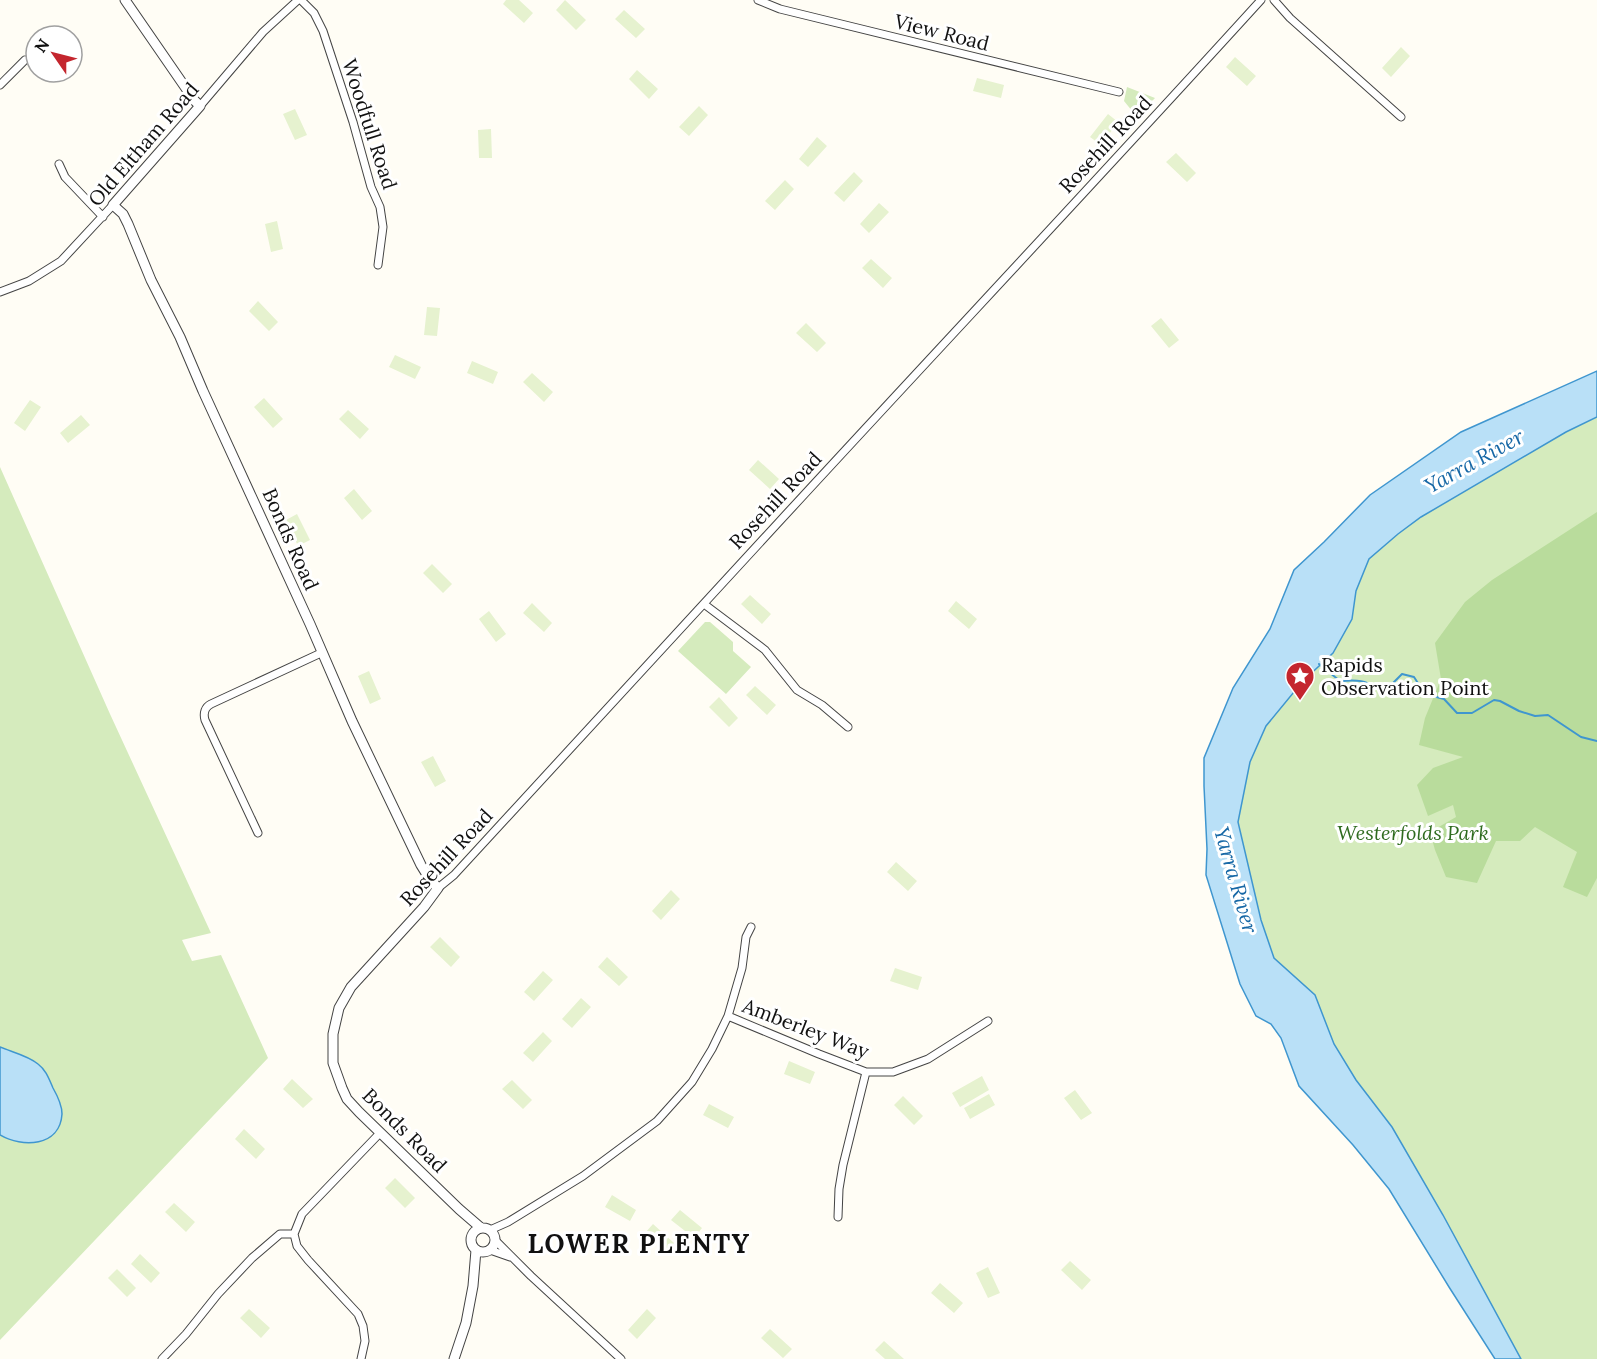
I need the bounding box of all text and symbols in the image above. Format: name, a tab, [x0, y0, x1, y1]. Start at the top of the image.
street label: View Road	[891, 8, 992, 56]
north arrow	[24, 24, 84, 84]
text: N	[30, 35, 53, 56]
street label: Woodfull Road	[337, 56, 403, 192]
street label: Old Eltham Road	[82, 77, 204, 211]
street label: Rosehill Road	[1053, 90, 1157, 198]
water label: Yarra River	[1420, 422, 1529, 499]
street label: Rosehill Road	[723, 446, 827, 554]
street label: Bonds Road	[257, 484, 325, 594]
place label: Rapids Observation Point	[1321, 652, 1489, 700]
place icon: Rapids Observation Point	[1284, 660, 1316, 702]
street label: Rosehill Road	[394, 803, 498, 911]
park label: Westerfolds Park	[1337, 820, 1489, 845]
water label: Yarra River	[1208, 824, 1264, 937]
street label: Amberley Way	[738, 992, 873, 1064]
street label: Bonds Road	[358, 1083, 452, 1177]
district label: LOWER PLENTY	[527, 1227, 751, 1260]

